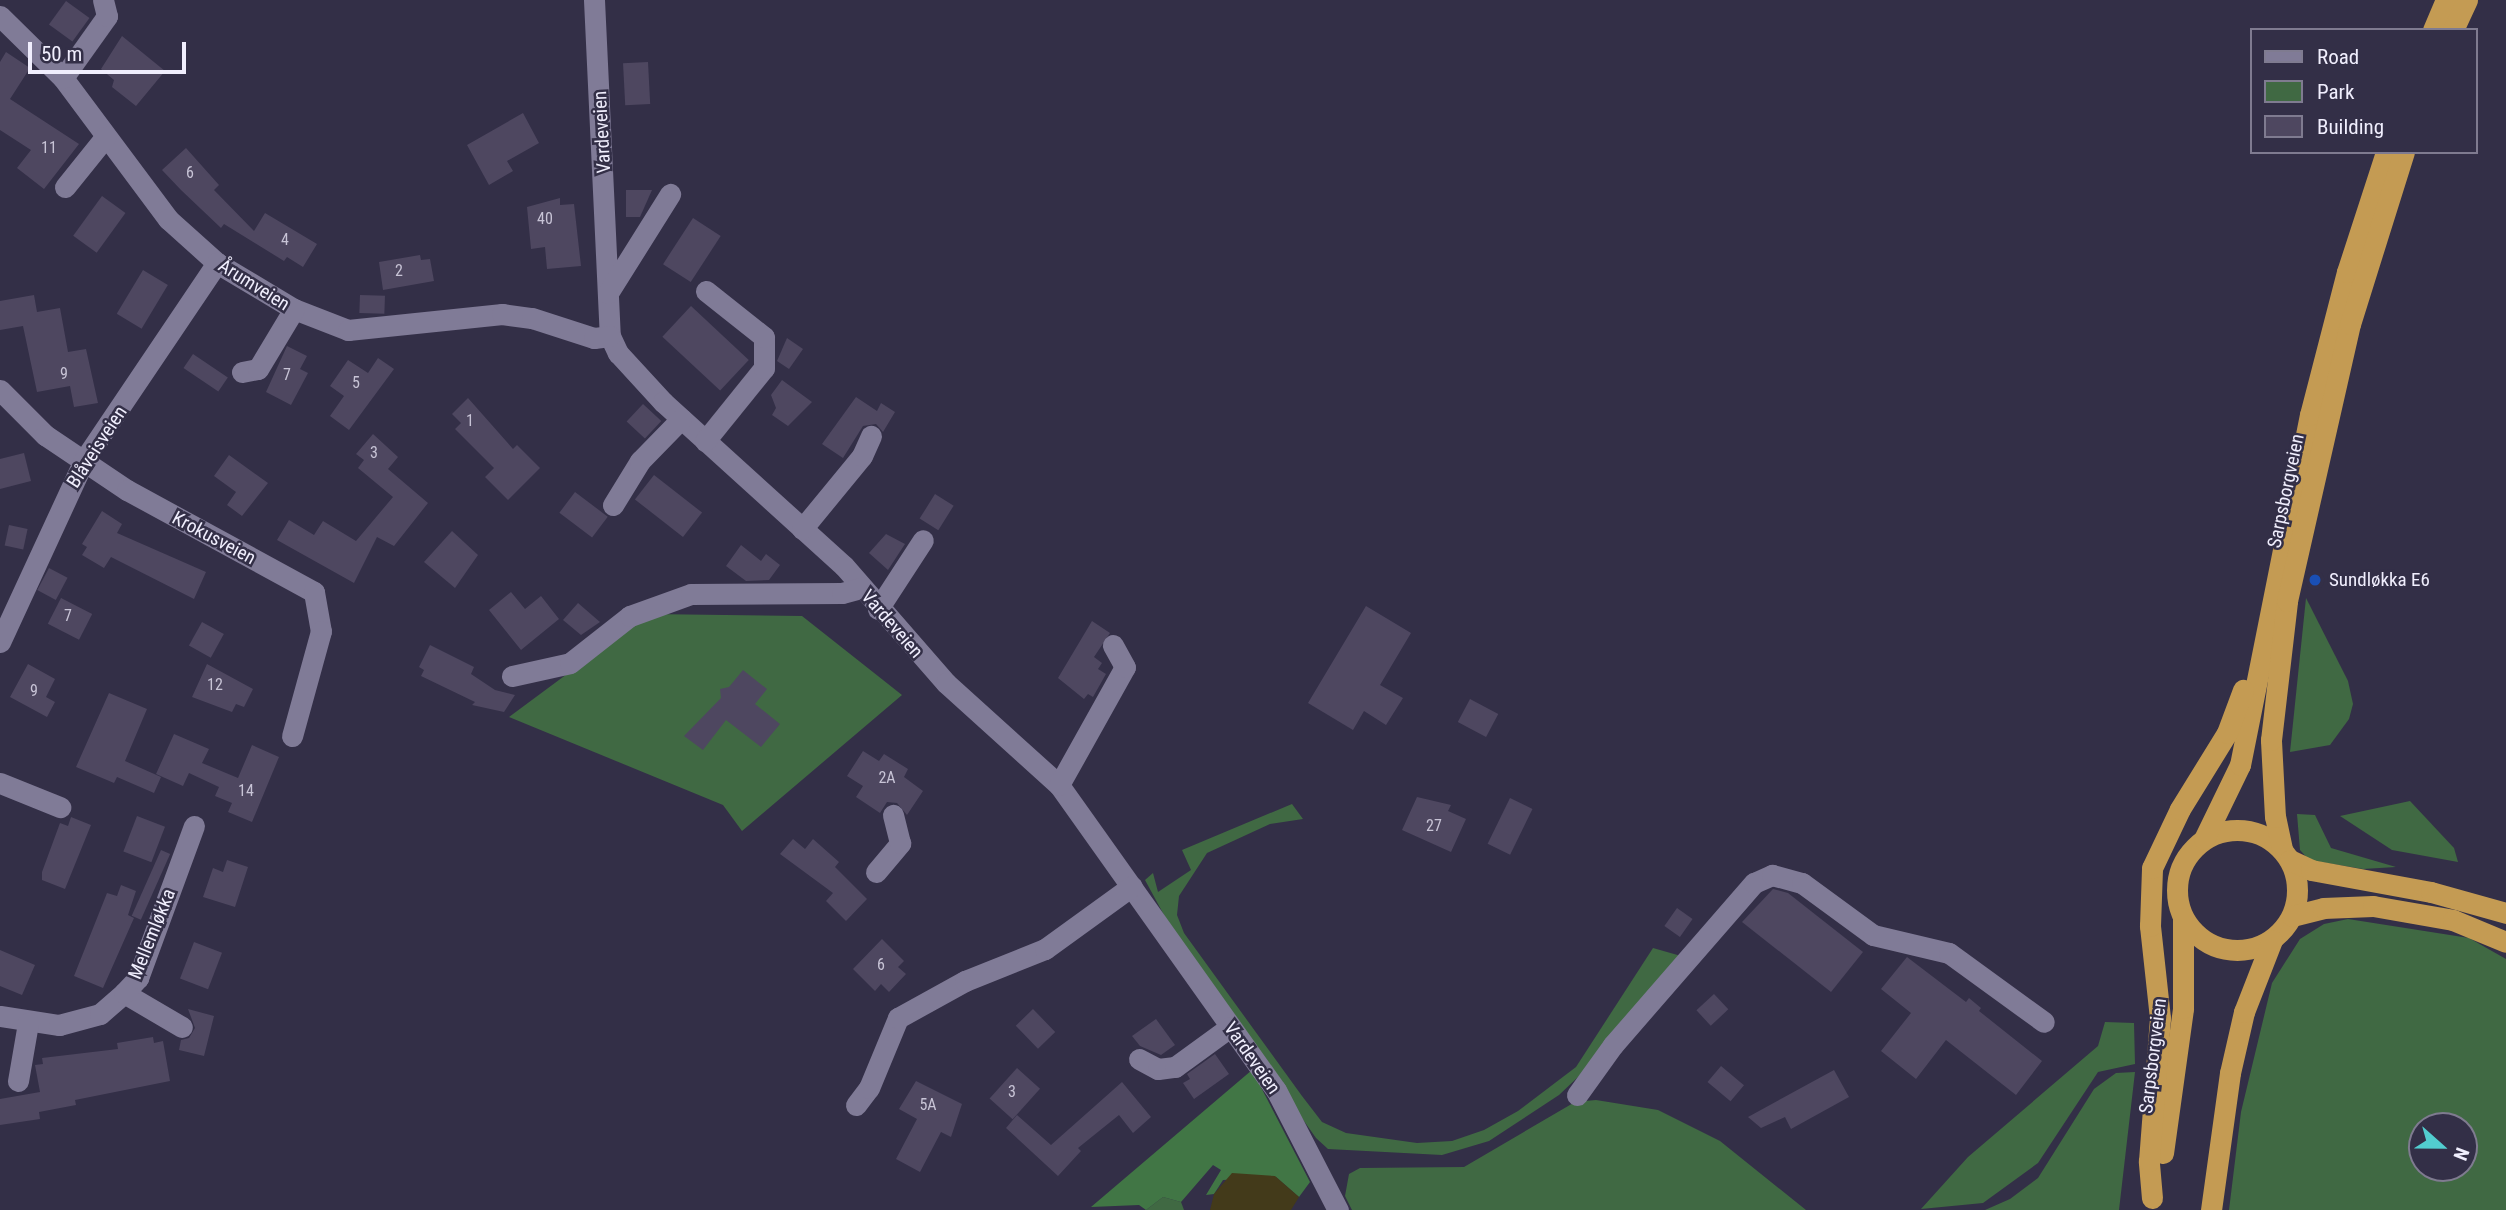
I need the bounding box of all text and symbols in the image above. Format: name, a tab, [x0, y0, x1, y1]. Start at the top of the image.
scale bar	[32, 28, 189, 72]
legend	[2250, 28, 2478, 154]
text: 50 m	[41, 42, 82, 66]
text: Road	[2317, 45, 2359, 69]
text: Park	[2317, 80, 2354, 104]
street label: Vardeveien	[588, 90, 616, 174]
text: Building	[2317, 115, 2384, 139]
house number: 11	[41, 138, 57, 158]
house number: 6	[186, 163, 194, 183]
house number: 40	[537, 209, 553, 229]
house number: 4	[281, 230, 289, 250]
street label: Årumveien	[214, 254, 294, 316]
house number: 2	[395, 261, 403, 281]
house number: 9	[60, 364, 68, 384]
house number: 7	[283, 365, 291, 385]
house number: 5	[352, 373, 360, 393]
street label: Blåveisveien	[62, 402, 132, 492]
house number: 1	[466, 411, 474, 431]
street label: Sarpsborgveien	[2263, 432, 2309, 550]
house number: 3	[370, 443, 378, 463]
street label: Krokusveien	[168, 507, 260, 569]
place label: Sundløkka E6	[2329, 569, 2430, 591]
marker: Sundløkka E6	[2307, 572, 2323, 588]
street label: Vardeveien	[856, 585, 928, 663]
house number: 7	[64, 606, 72, 626]
house number: 12	[207, 675, 223, 695]
house number: 9	[30, 681, 38, 701]
house number: 2A	[878, 768, 896, 788]
house number: 14	[238, 781, 254, 801]
house number: 27	[1426, 816, 1442, 836]
street label: Mellemløkka	[124, 886, 180, 982]
house number: 6	[877, 955, 885, 975]
street label: Sarpsborgveien	[2135, 997, 2171, 1115]
street label: Vardeveien	[1219, 1018, 1285, 1098]
house number: 3	[1008, 1082, 1016, 1102]
house number: 5A	[919, 1095, 937, 1115]
north arrow	[2408, 1112, 2478, 1182]
text: N	[2448, 1144, 2474, 1164]

